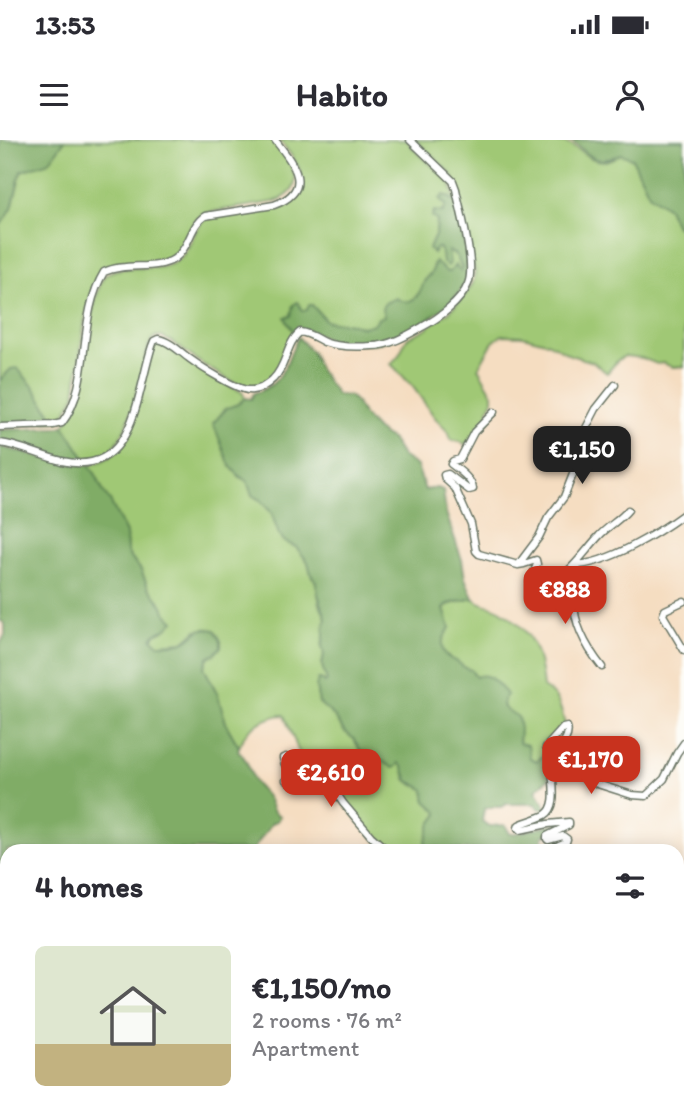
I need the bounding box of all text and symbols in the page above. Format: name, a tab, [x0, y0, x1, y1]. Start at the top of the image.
text: 13:53	[35, 9, 95, 41]
icon: menu	[35, 76, 73, 114]
text: Habito	[296, 76, 388, 114]
icon: person	[611, 76, 649, 114]
pin: €1,150	[525, 426, 639, 486]
text: €1,150	[549, 435, 615, 463]
pin: €888	[524, 566, 606, 626]
text: €888	[540, 575, 590, 603]
pin: €1,170	[534, 736, 648, 796]
text: €1,170	[558, 745, 624, 773]
pin: €2,610	[274, 750, 388, 809]
text: €2,610	[297, 758, 365, 786]
icon: filters	[611, 867, 649, 905]
text: 4 homes	[35, 868, 143, 905]
text: €1,150/mo	[252, 969, 391, 1006]
icon: home	[91, 974, 175, 1058]
text: 2 rooms · 76 m²	[252, 1006, 402, 1034]
text: Apartment	[252, 1034, 359, 1062]

